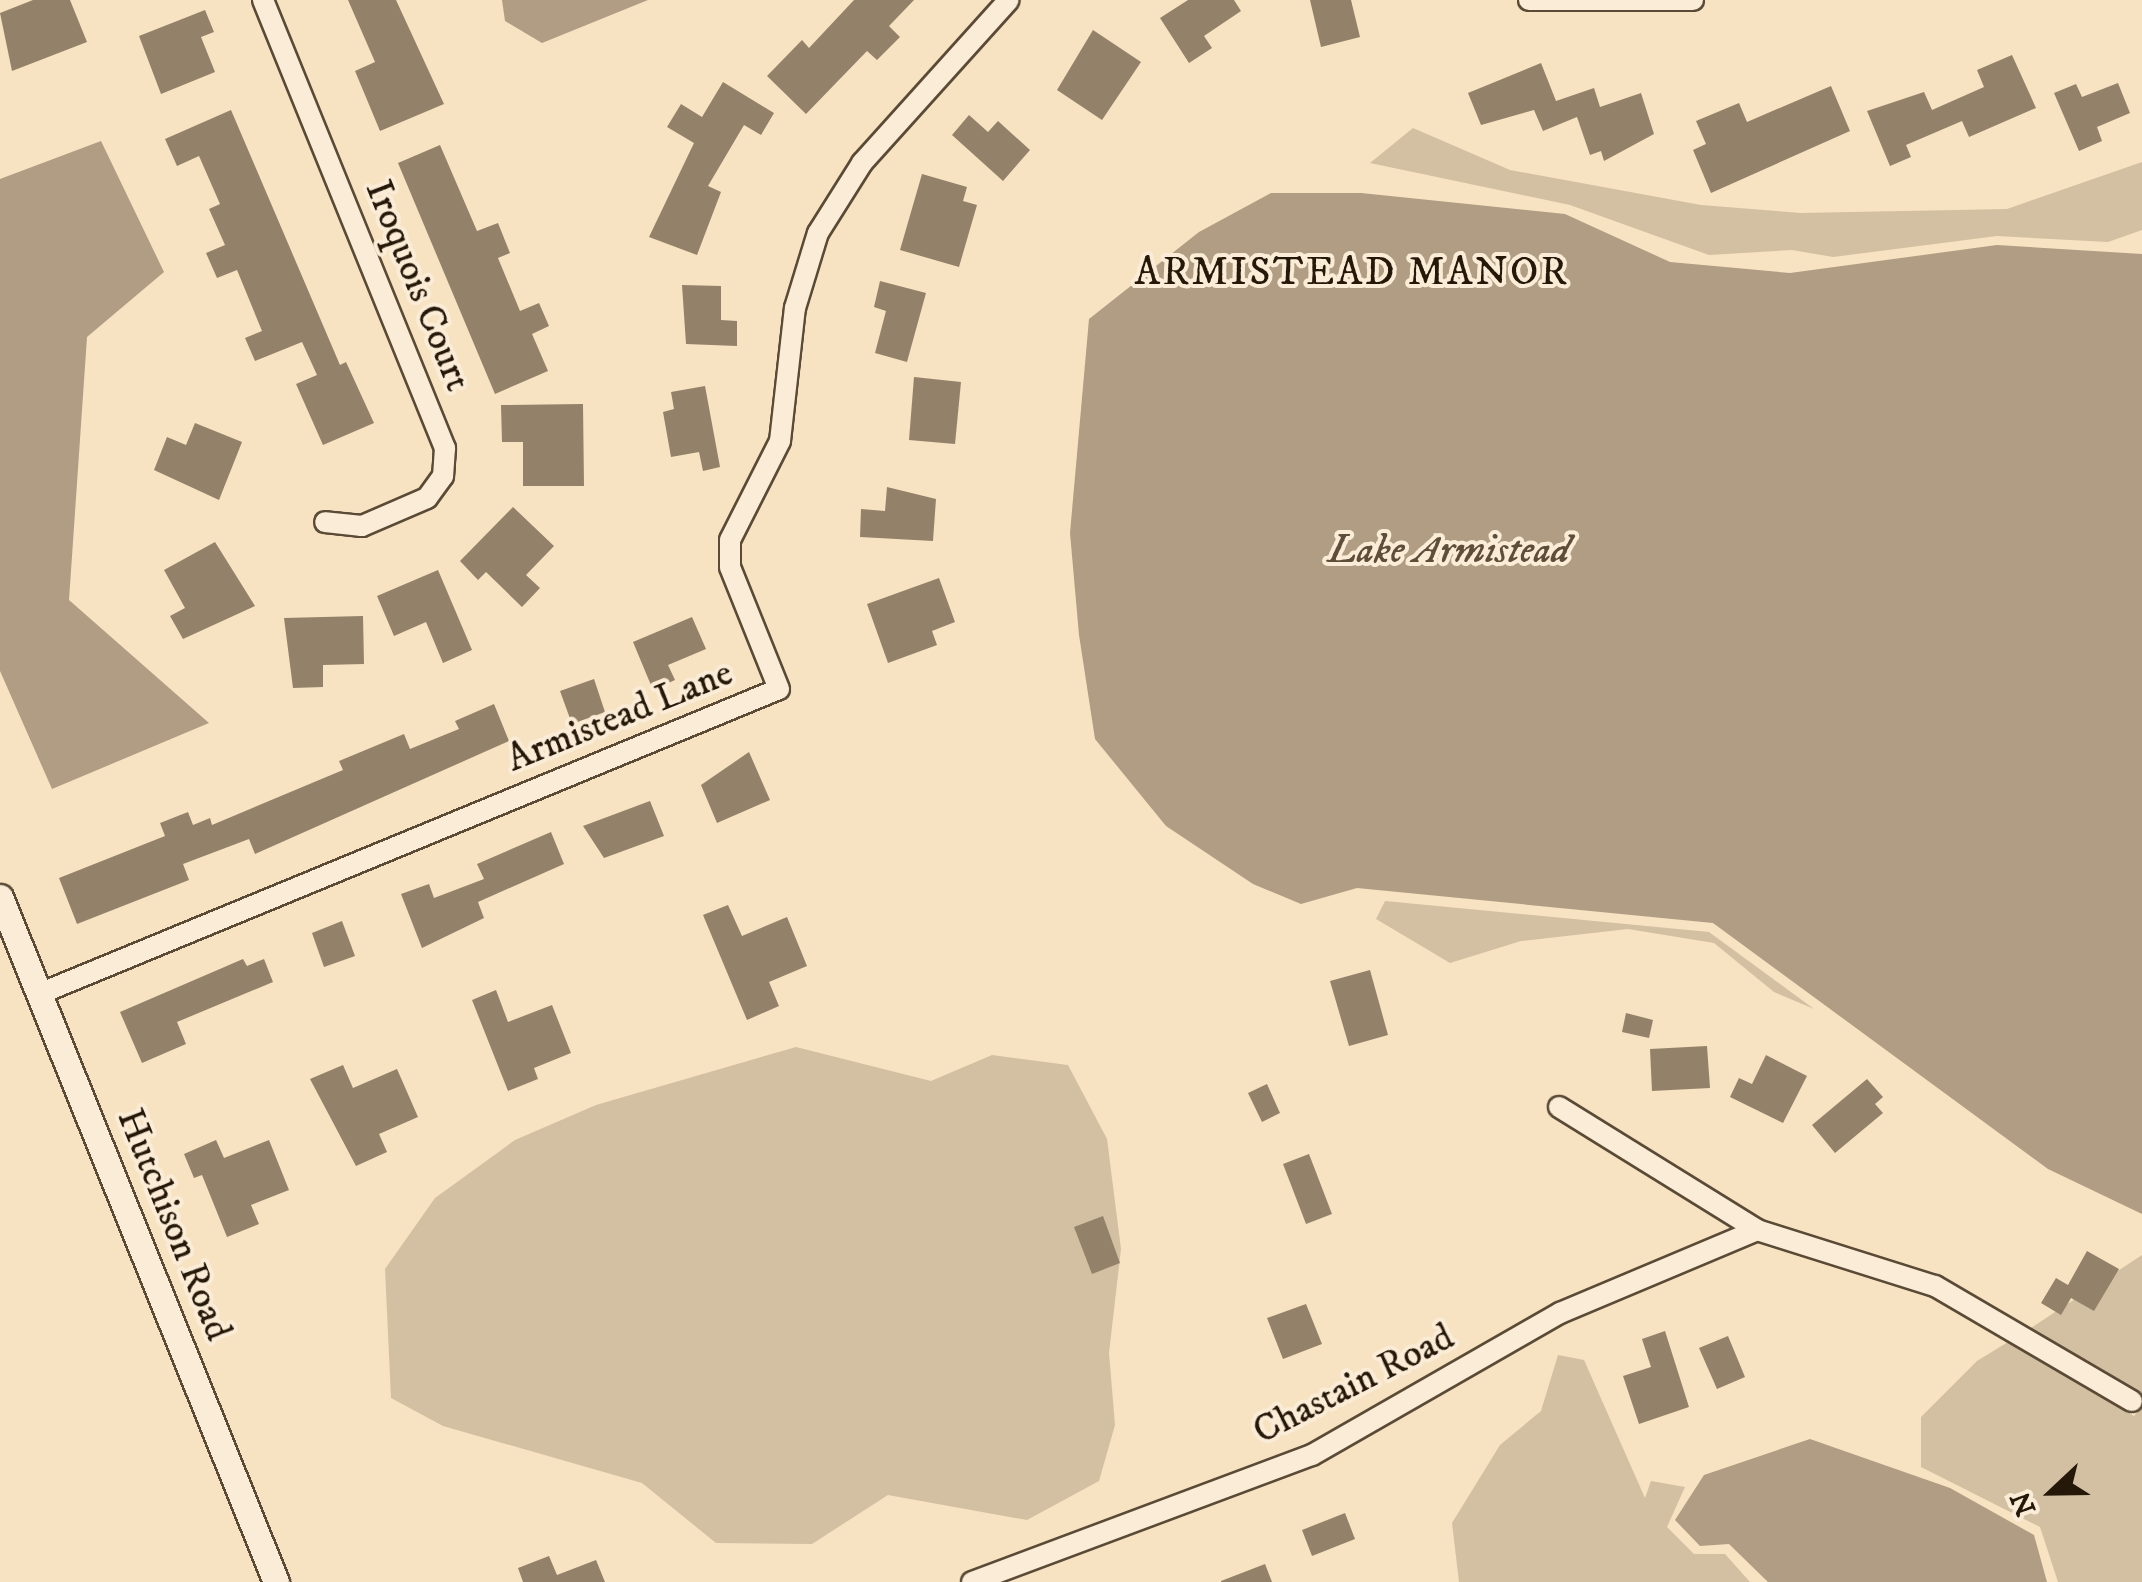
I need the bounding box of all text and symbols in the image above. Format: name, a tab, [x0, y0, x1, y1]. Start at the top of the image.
street label: Iroquois Court	[354, 174, 480, 398]
district label: ARMISTEAD MANOR	[1134, 249, 1570, 297]
water label: Lake Armistead	[1328, 527, 1570, 575]
street label: Armistead Lane	[500, 651, 740, 783]
street label: Hutchison Road	[106, 1103, 240, 1347]
street label: Chastain Road	[1246, 1315, 1462, 1455]
north arrow	[2002, 1442, 2102, 1542]
text: N	[2003, 1486, 2044, 1521]

